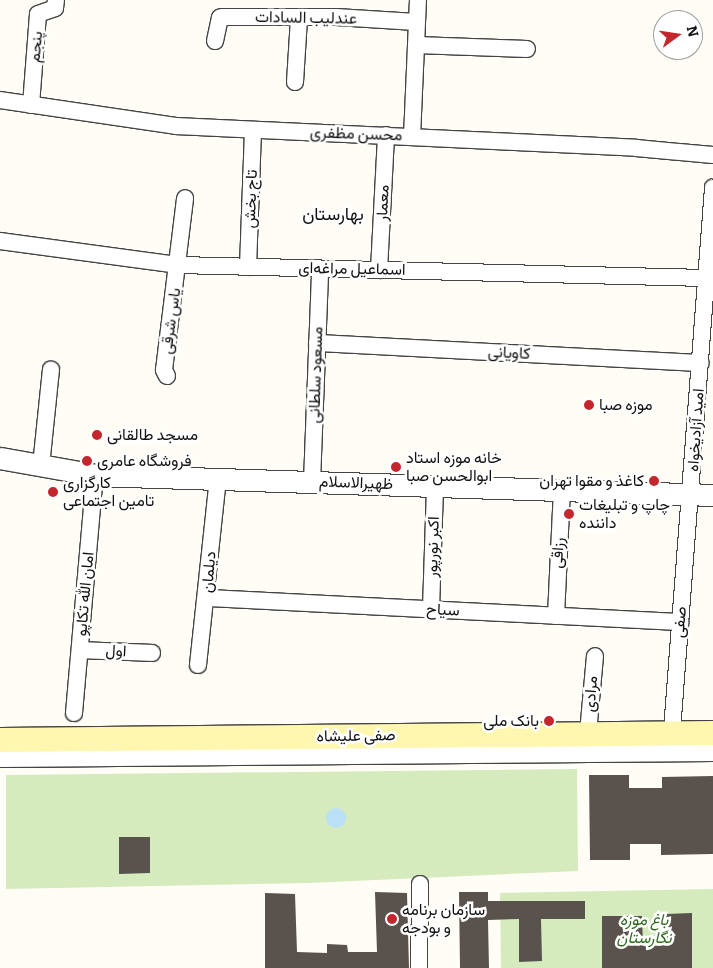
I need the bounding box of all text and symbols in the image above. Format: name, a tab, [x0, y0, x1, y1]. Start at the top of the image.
street label: عندلیب السادات	[255, 8, 357, 28]
north arrow	[653, 10, 703, 60]
text: N	[683, 24, 702, 39]
street label: پنجم	[25, 31, 47, 63]
street label: محسن مظفری	[309, 123, 403, 145]
street label: تاج بخش	[240, 169, 262, 229]
street label: معمار	[372, 184, 394, 222]
district label: بهارستان	[302, 203, 364, 225]
street label: اسماعیل مراغه‌ای	[298, 258, 406, 280]
street label: یاس شرقی	[157, 287, 185, 355]
street label: مسعود سلطانی	[305, 326, 327, 424]
street label: کاویانی	[487, 342, 531, 364]
street label: امید آزادیخواه	[684, 388, 708, 472]
place label: موزه صبا	[599, 395, 653, 415]
marker: موزه صبا	[583, 399, 595, 411]
place label: مسجد طالقانی	[107, 425, 198, 445]
marker: مسجد طالقانی	[91, 429, 103, 441]
place label: خانه موزه استاد ابوالحسن صبا	[406, 448, 502, 486]
place label: فروشگاه عامری	[97, 451, 192, 471]
marker: فروشگاه عامری	[81, 455, 93, 467]
marker: خانه موزه استاد ابوالحسن صبا	[390, 461, 402, 473]
place label: کاغذ و مقوا تهران	[539, 471, 644, 491]
street label: ظهیرالاسلام	[318, 472, 394, 494]
place label: کارگزاری تامین اجتماعی	[63, 473, 154, 511]
marker: کاغذ و مقوا تهران	[648, 475, 660, 487]
marker: کارگزاری تامین اجتماعی	[47, 486, 59, 498]
place label: چاپ و تبلیغات داننده	[579, 495, 670, 533]
marker: چاپ و تبلیغات داننده	[563, 508, 575, 520]
street label: اکبر نورپور	[422, 516, 444, 578]
street label: رزاقی	[547, 537, 569, 569]
street label: دیلمان	[198, 550, 220, 594]
street label: امان الله تکاپو	[72, 551, 98, 637]
street label: سیاح	[426, 600, 460, 620]
street label: صفی	[669, 605, 691, 639]
street label: اول	[105, 641, 127, 661]
street label: مرادی	[580, 675, 602, 713]
place label: بانک ملی	[483, 711, 539, 731]
marker: بانک ملی	[543, 715, 555, 727]
street label: صفی علیشاه	[316, 726, 396, 746]
place label: سازمان برنامه و بودجه	[402, 900, 485, 938]
park label: باغ موزه نگارستان	[617, 910, 671, 948]
marker: سازمان برنامه و بودجه	[386, 913, 398, 925]

